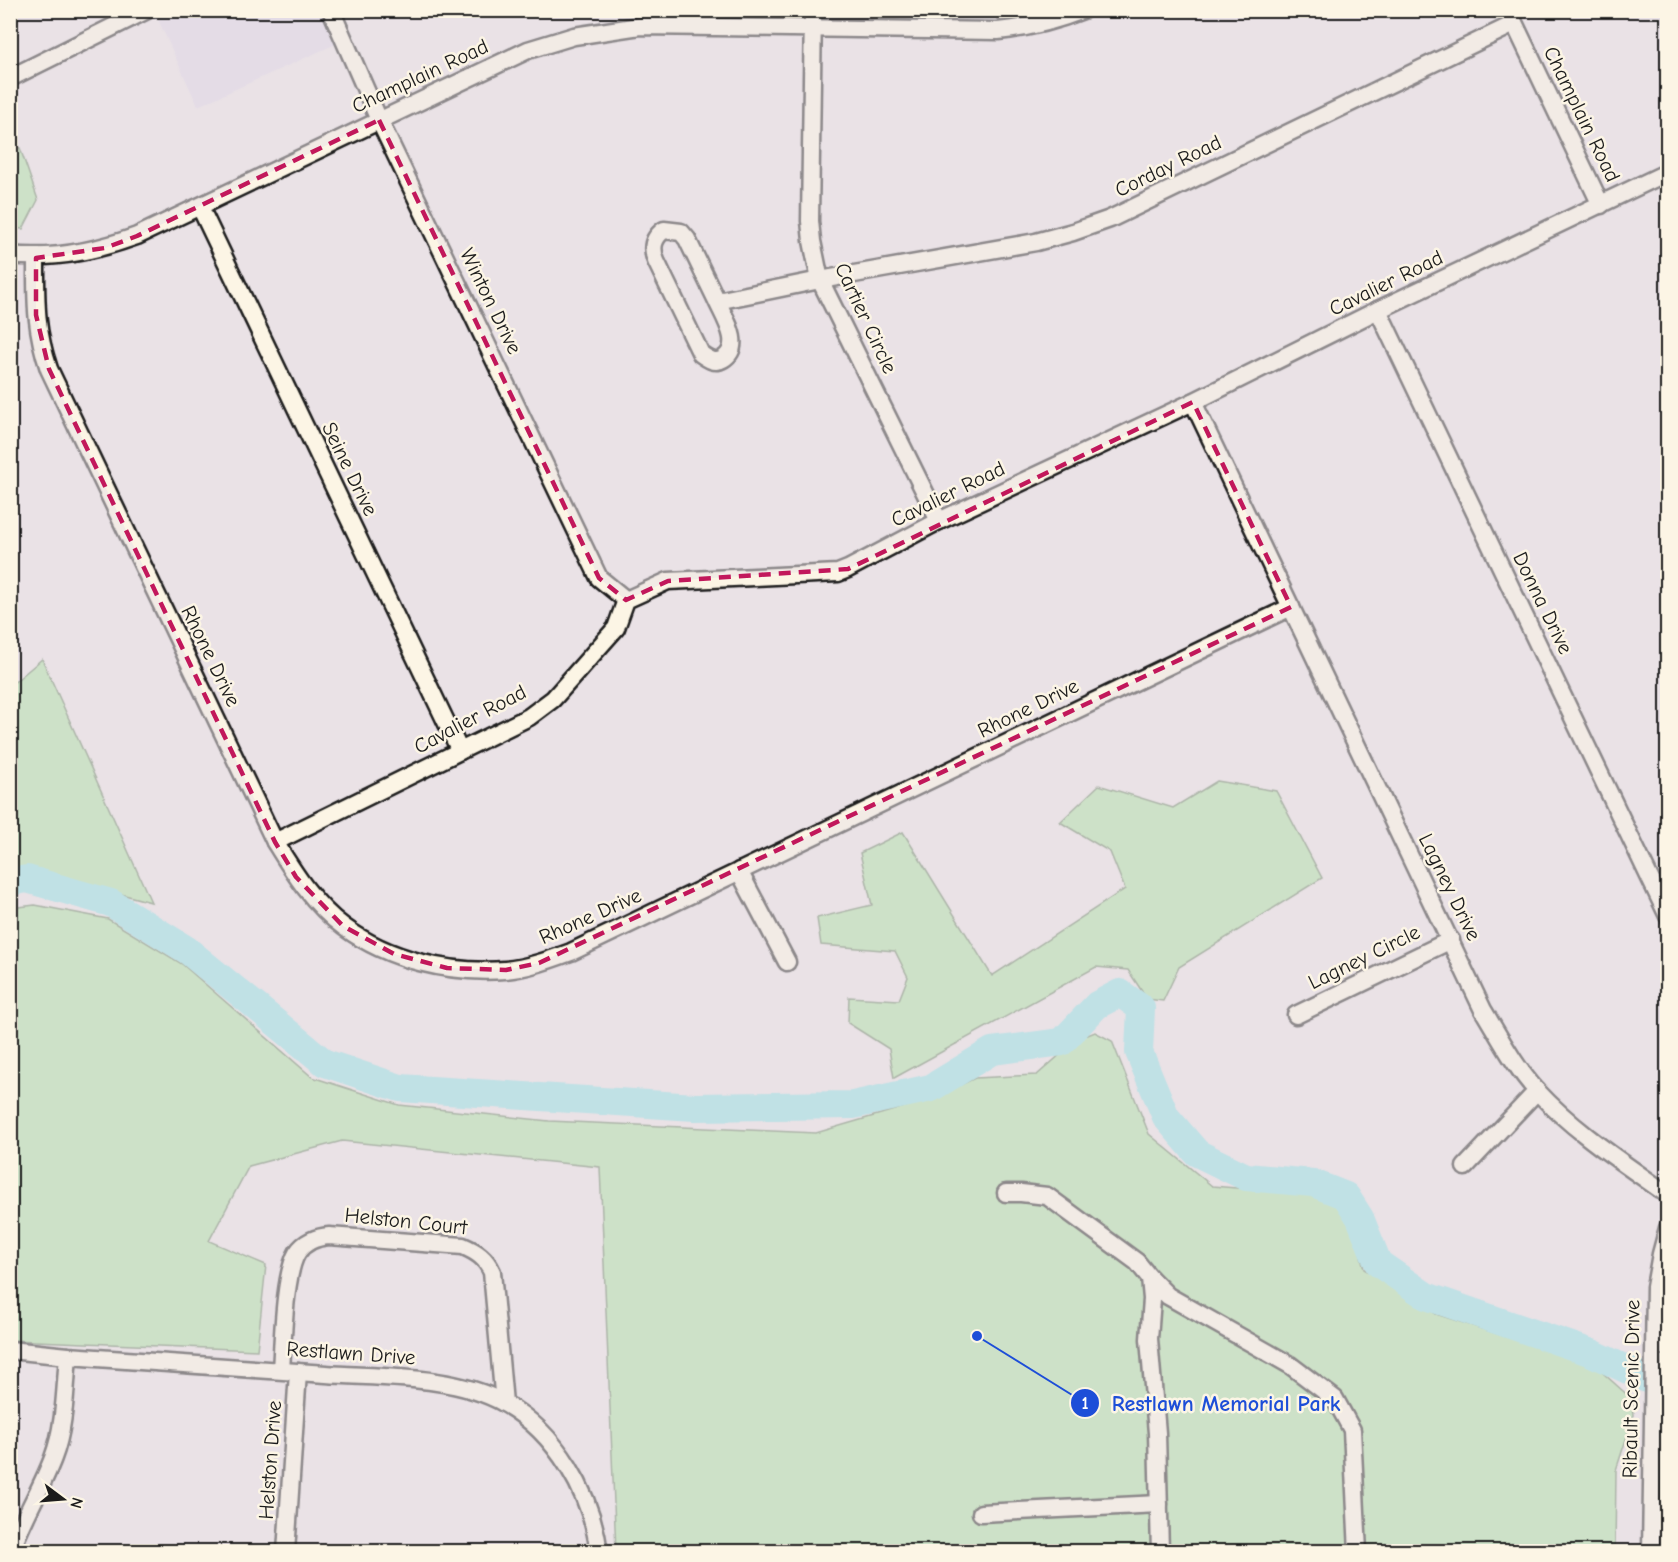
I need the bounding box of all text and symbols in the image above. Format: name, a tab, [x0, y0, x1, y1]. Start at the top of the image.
street label: Champlain Road	[348, 34, 492, 118]
street label: Champlain Road	[1539, 42, 1625, 186]
street label: Corday Road	[1111, 130, 1225, 202]
street label: Winton Drive	[455, 244, 527, 358]
street label: Cavalier Road	[1325, 245, 1447, 321]
street label: Cartier Circle	[830, 259, 902, 377]
street label: Seine Drive	[317, 418, 383, 520]
street label: Cavalier Road	[887, 456, 1009, 532]
street label: Donna Drive	[1508, 548, 1578, 658]
street label: Rhone Drive	[176, 602, 246, 710]
street label: Rhone Drive	[974, 673, 1082, 743]
street label: Cavalier Road	[410, 679, 530, 759]
street label: Lagney Drive	[1414, 830, 1486, 944]
street label: Rhone Drive	[535, 883, 645, 949]
street label: Lagney Circle	[1304, 920, 1424, 994]
street label: Helston Court	[343, 1203, 470, 1239]
street label: Ribault Scenic Drive	[1617, 1299, 1645, 1479]
street label: Restlawn Drive	[286, 1337, 416, 1369]
callout: Restlawn Memorial Park	[1070, 1383, 1352, 1423]
text: Restlawn Memorial Park	[1112, 1391, 1341, 1417]
text: 1	[1081, 1393, 1089, 1414]
street label: Helston Drive	[254, 1400, 286, 1520]
north arrow	[33, 1469, 93, 1529]
text: N	[66, 1495, 87, 1510]

